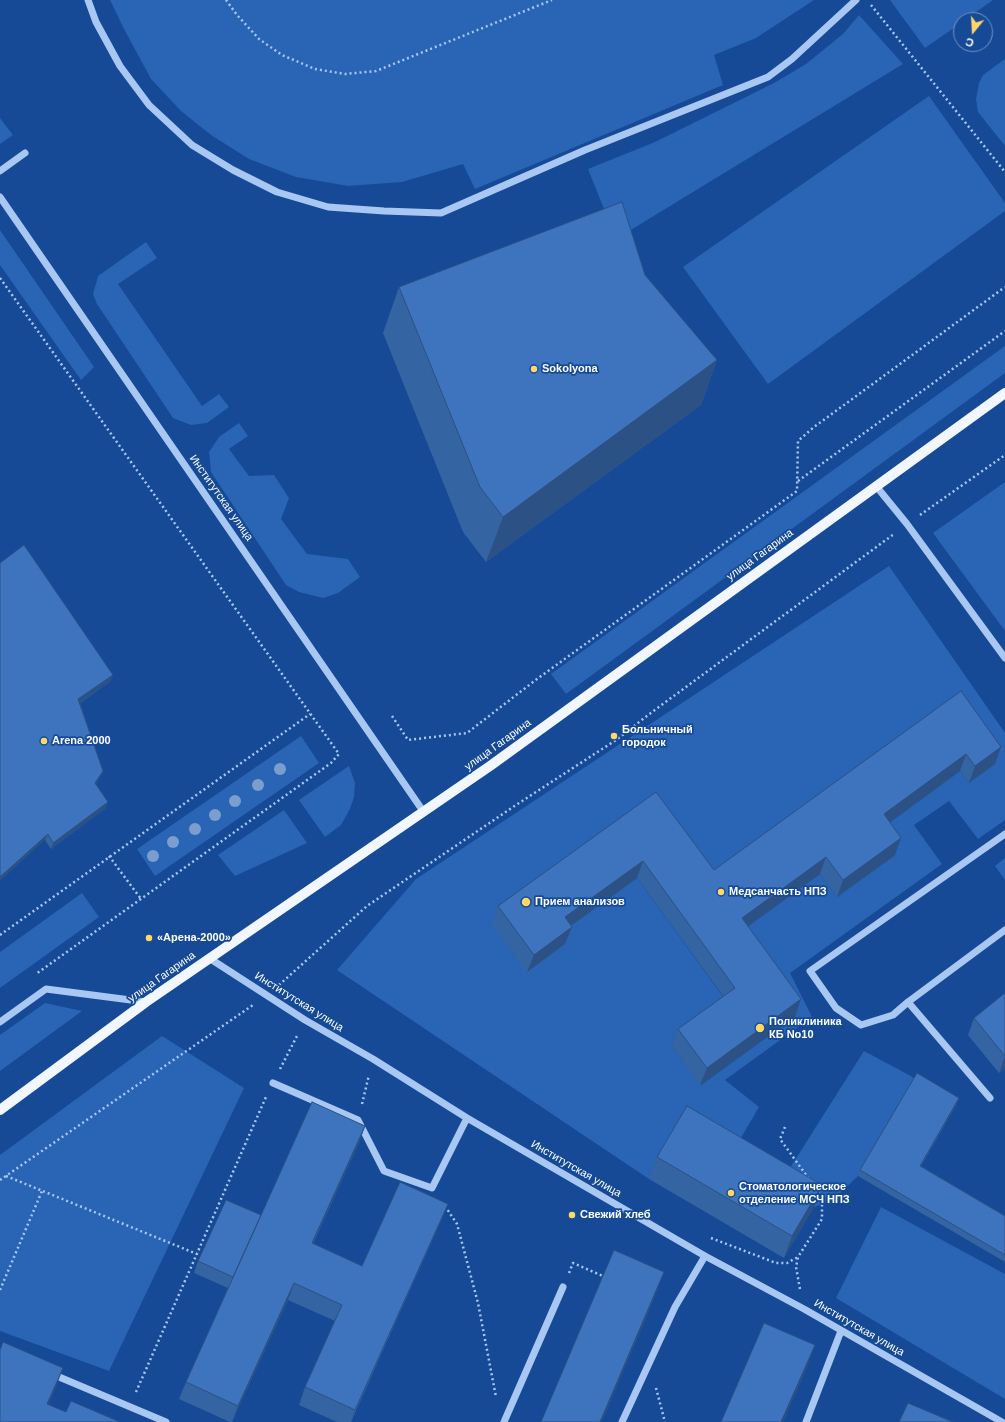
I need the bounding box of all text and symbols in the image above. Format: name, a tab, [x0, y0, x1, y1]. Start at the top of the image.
north arrow	[953, 12, 993, 52]
text: С	[964, 36, 975, 49]
place label: Sokolyona	[542, 362, 598, 376]
marker: Sokolyona	[529, 364, 539, 374]
street label: Институтская улица	[186, 452, 256, 544]
street label: улица Гагарина	[724, 526, 796, 584]
street label: улица Гагарина	[462, 716, 534, 774]
place label: Больничный городок	[622, 723, 693, 749]
marker: Больничный городок	[609, 731, 619, 741]
place label: Arena 2000	[52, 734, 111, 748]
marker: Arena 2000	[39, 736, 49, 746]
place label: Медсанчасть НПЗ	[729, 885, 827, 899]
marker: Медсанчасть НПЗ	[716, 887, 726, 897]
place label: Прием анализов	[535, 895, 625, 909]
marker: Прием анализов	[520, 896, 532, 908]
place label: «Арена-2000»	[157, 931, 231, 945]
marker: «Арена-2000»	[144, 933, 154, 943]
street label: улица Гагарина	[126, 949, 198, 1005]
street label: Институтская улица	[252, 969, 346, 1035]
place label: Поликлиника КБ No10	[769, 1015, 842, 1041]
marker: Поликлиника КБ No10	[754, 1022, 766, 1034]
street label: Институтская улица	[528, 1138, 624, 1200]
place label: Стоматологическое отделение МСЧ НПЗ	[739, 1180, 850, 1206]
marker: Стоматологическое отделение МСЧ НПЗ	[726, 1188, 736, 1198]
place label: Свежий хлеб	[580, 1208, 651, 1222]
marker: Свежий хлеб	[567, 1210, 577, 1220]
street label: Институтская улица	[811, 1297, 907, 1359]

